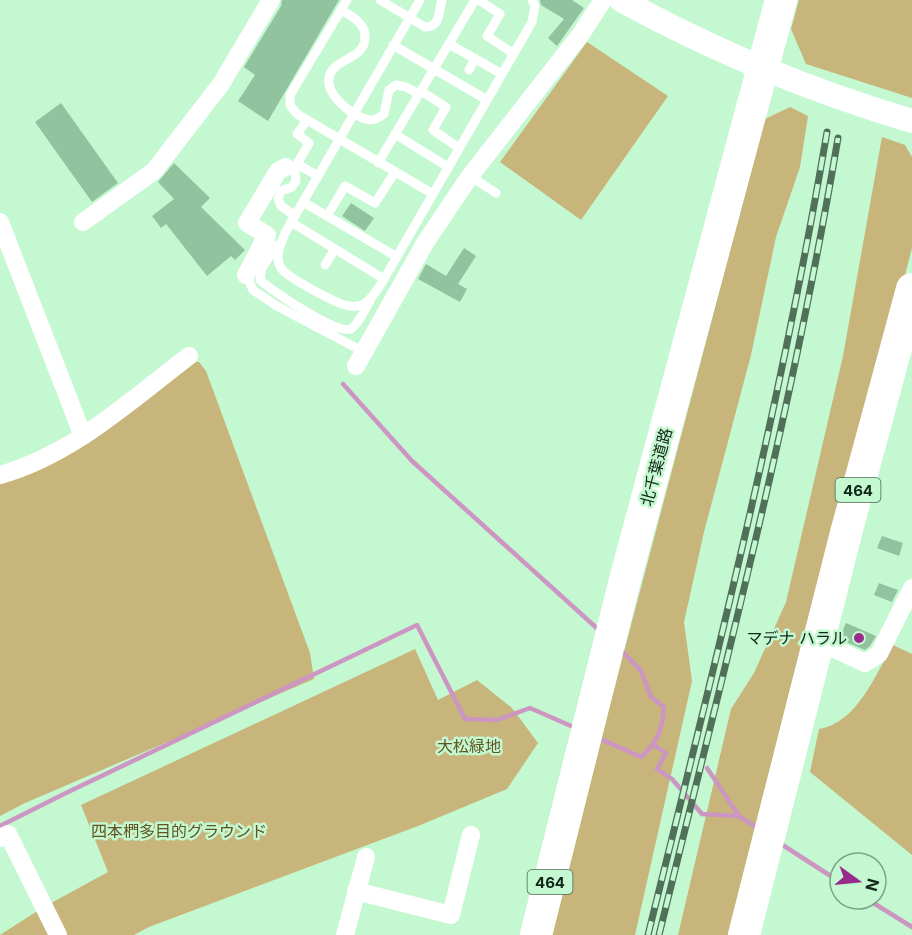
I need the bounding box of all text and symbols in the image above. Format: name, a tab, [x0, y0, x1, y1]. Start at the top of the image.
street label: 北千葉道路	[636, 426, 676, 508]
road number: 464	[836, 478, 880, 502]
place label: マデナ ハラル	[746, 628, 847, 648]
marker: マデナ ハラル	[852, 631, 866, 645]
park label: 大松緑地	[437, 736, 501, 756]
park label: 四本椚多目的グラウンド	[91, 821, 267, 841]
north arrow	[828, 851, 888, 911]
road number: 464	[528, 870, 572, 894]
text: N	[861, 876, 884, 893]

